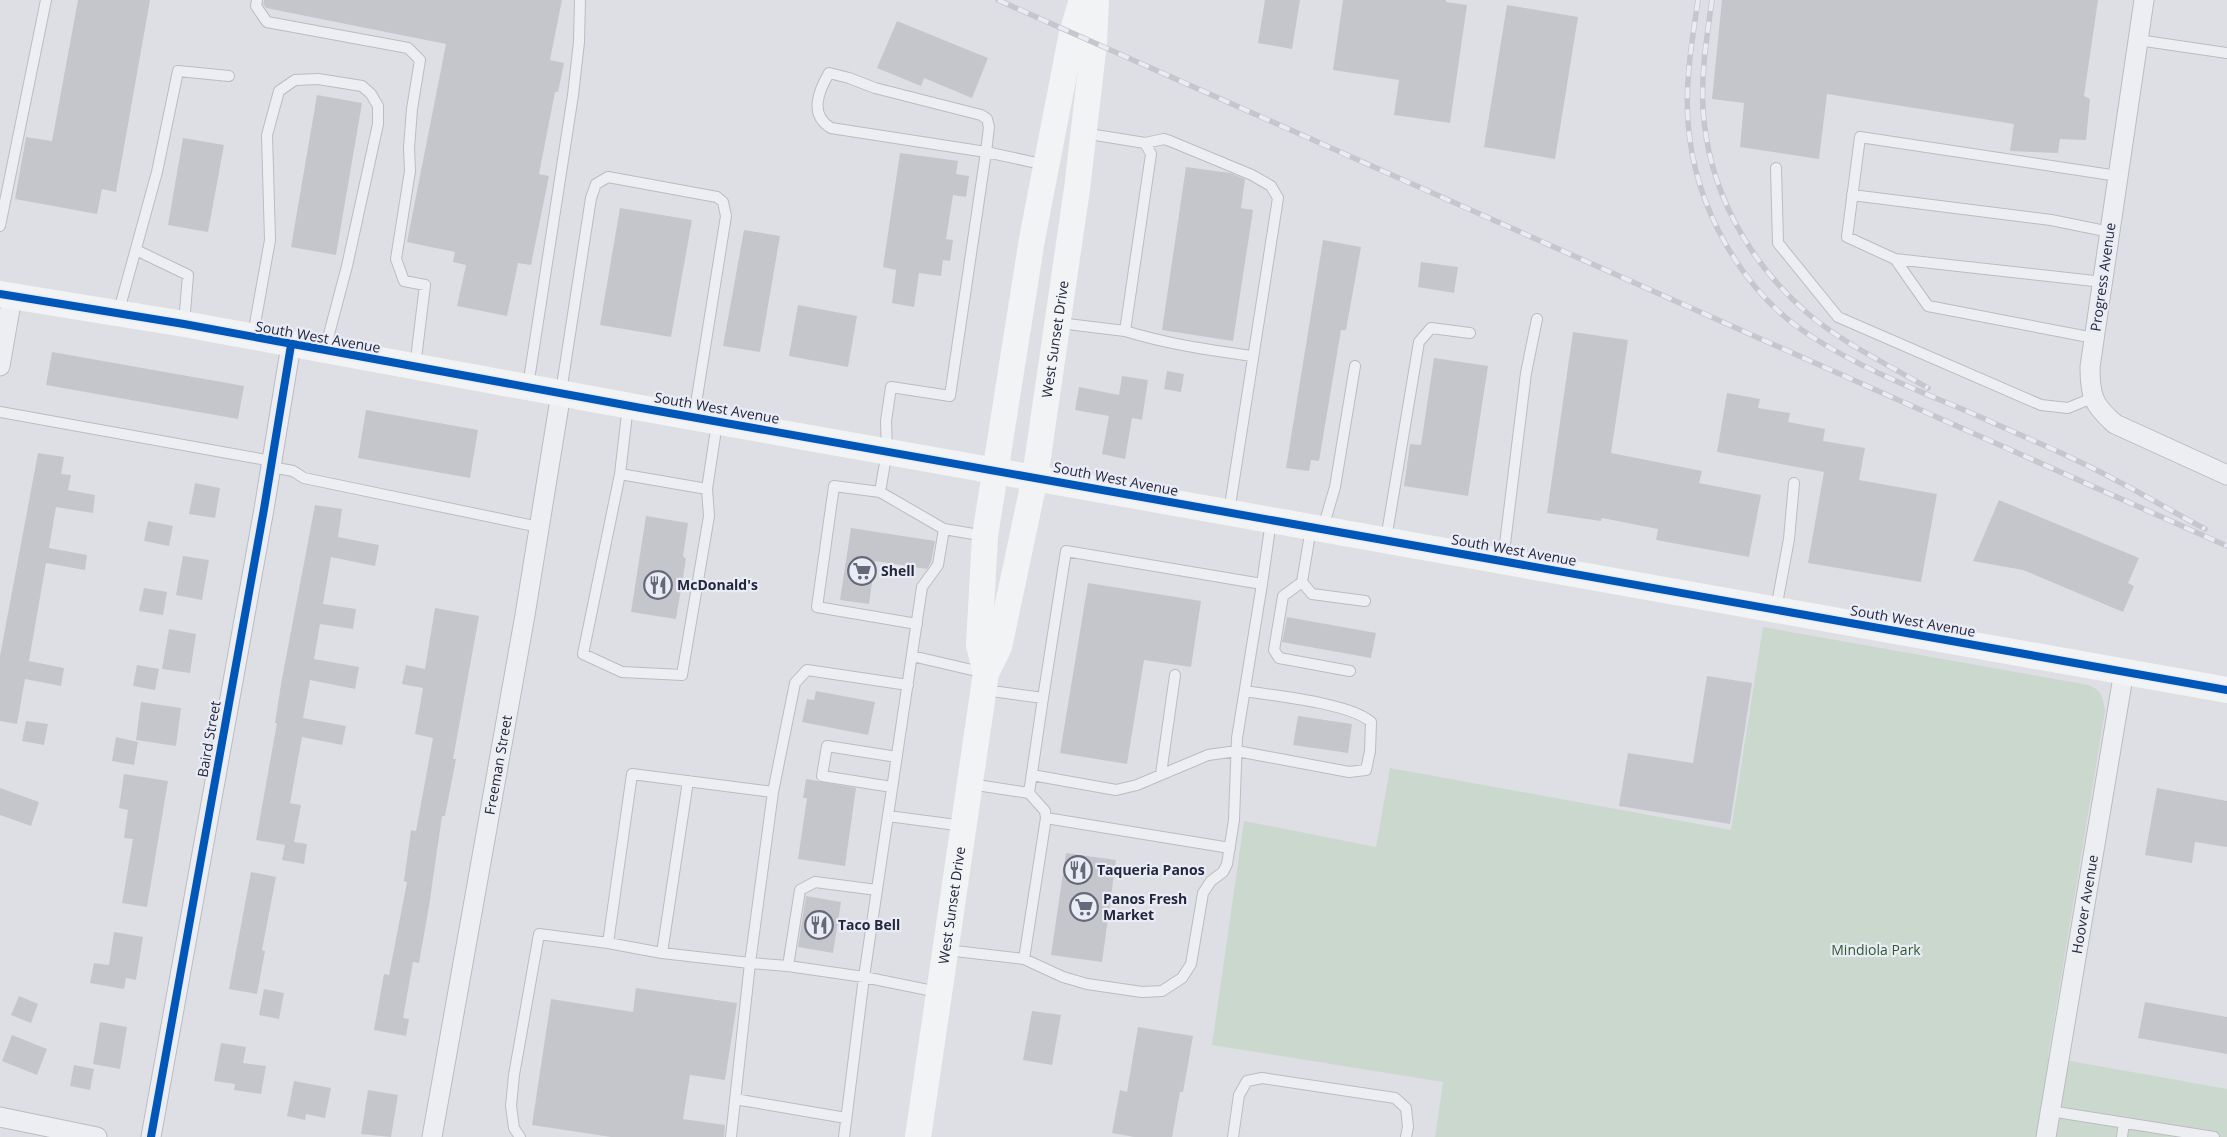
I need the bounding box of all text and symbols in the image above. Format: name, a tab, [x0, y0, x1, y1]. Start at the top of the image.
street label: Progress Avenue	[2085, 221, 2120, 332]
street label: West Sunset Drive	[1037, 279, 1073, 399]
street label: South West Avenue	[254, 316, 382, 357]
street label: South West Avenue	[653, 387, 781, 428]
street label: South West Avenue	[1052, 457, 1180, 500]
street label: South West Avenue	[1450, 529, 1578, 570]
supermarket icon: Shell	[847, 556, 877, 586]
place label: Shell	[881, 561, 915, 580]
restaurant icon: McDonald's	[643, 570, 673, 600]
place label: McDonald's	[677, 575, 758, 594]
street label: South West Avenue	[1849, 600, 1977, 641]
street label: Baird Street	[192, 699, 225, 779]
street label: Freeman Street	[480, 713, 516, 816]
street label: West Sunset Drive	[933, 845, 969, 965]
street label: Hoover Avenue	[2067, 853, 2102, 955]
restaurant icon: Taqueria Panos	[1063, 855, 1093, 885]
place label: Taqueria Panos	[1097, 860, 1205, 879]
place label: Panos Fresh Market	[1103, 889, 1187, 924]
supermarket icon: Panos Fresh Market	[1069, 892, 1099, 922]
restaurant icon: Taco Bell	[804, 910, 834, 940]
place label: Taco Bell	[838, 915, 900, 934]
park label: Mindiola Park	[1831, 940, 1921, 959]

